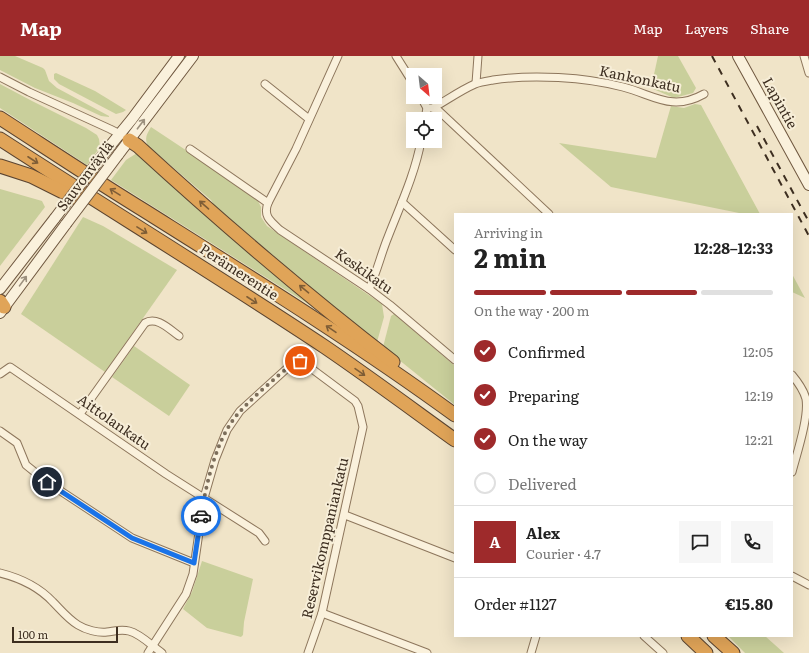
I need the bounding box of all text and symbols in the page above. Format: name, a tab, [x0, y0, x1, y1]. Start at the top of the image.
text: Map	[20, 14, 62, 42]
text: Map	[633, 18, 663, 38]
text: Layers	[685, 18, 728, 38]
text: Share	[750, 18, 789, 38]
street label: Kankonkatu	[598, 60, 683, 96]
north arrow	[406, 68, 442, 104]
map controls	[406, 68, 442, 148]
street label: Lapintie	[759, 73, 803, 132]
button: locate	[406, 112, 442, 148]
one-way arrow	[137, 118, 145, 129]
street label: Sauvonväylä	[51, 136, 118, 215]
one-way arrow	[27, 156, 38, 164]
one-way arrow	[110, 188, 121, 196]
one-way arrow	[199, 201, 210, 210]
text: Arriving in	[474, 223, 543, 242]
one-way arrow	[136, 226, 147, 234]
text: 12:28–12:33	[694, 236, 773, 259]
text: 2 min	[474, 237, 547, 276]
street label: Perämerentie	[196, 238, 283, 304]
street label: Keskikatu	[331, 243, 398, 298]
one-way arrow	[19, 276, 27, 287]
one-way arrow	[298, 285, 309, 294]
one-way arrow	[246, 296, 258, 304]
text: On the way · 200 m	[474, 301, 589, 320]
one-way arrow	[326, 325, 337, 333]
icon: check	[474, 340, 496, 362]
text: Confirmed	[508, 340, 585, 363]
text: 12:05	[743, 342, 773, 361]
pin	[283, 344, 317, 378]
icon: bag	[289, 350, 311, 372]
one-way arrow	[354, 368, 365, 376]
icon: check	[474, 384, 496, 406]
text: Preparing	[508, 384, 579, 407]
text: 12:19	[745, 386, 773, 405]
street label: Aittolankatu	[74, 389, 155, 454]
icon: check	[474, 428, 496, 450]
text: On the way	[508, 428, 588, 451]
text: 12:21	[745, 430, 773, 449]
street label: Reservikomppaniankatu	[296, 455, 352, 620]
pin	[30, 465, 64, 499]
icon: home	[36, 471, 58, 493]
text: Delivered	[508, 472, 577, 495]
courier	[181, 496, 221, 536]
icon: car	[190, 505, 212, 527]
text: Alex	[526, 521, 560, 544]
button: chat	[679, 521, 721, 563]
button: phone	[731, 521, 773, 563]
text: A	[489, 530, 501, 553]
text: Courier · 4.7	[526, 544, 601, 563]
text: Order #1127	[474, 592, 557, 615]
text: €15.80	[725, 592, 773, 615]
scale bar	[12, 625, 118, 644]
text: 100 m	[18, 626, 48, 642]

